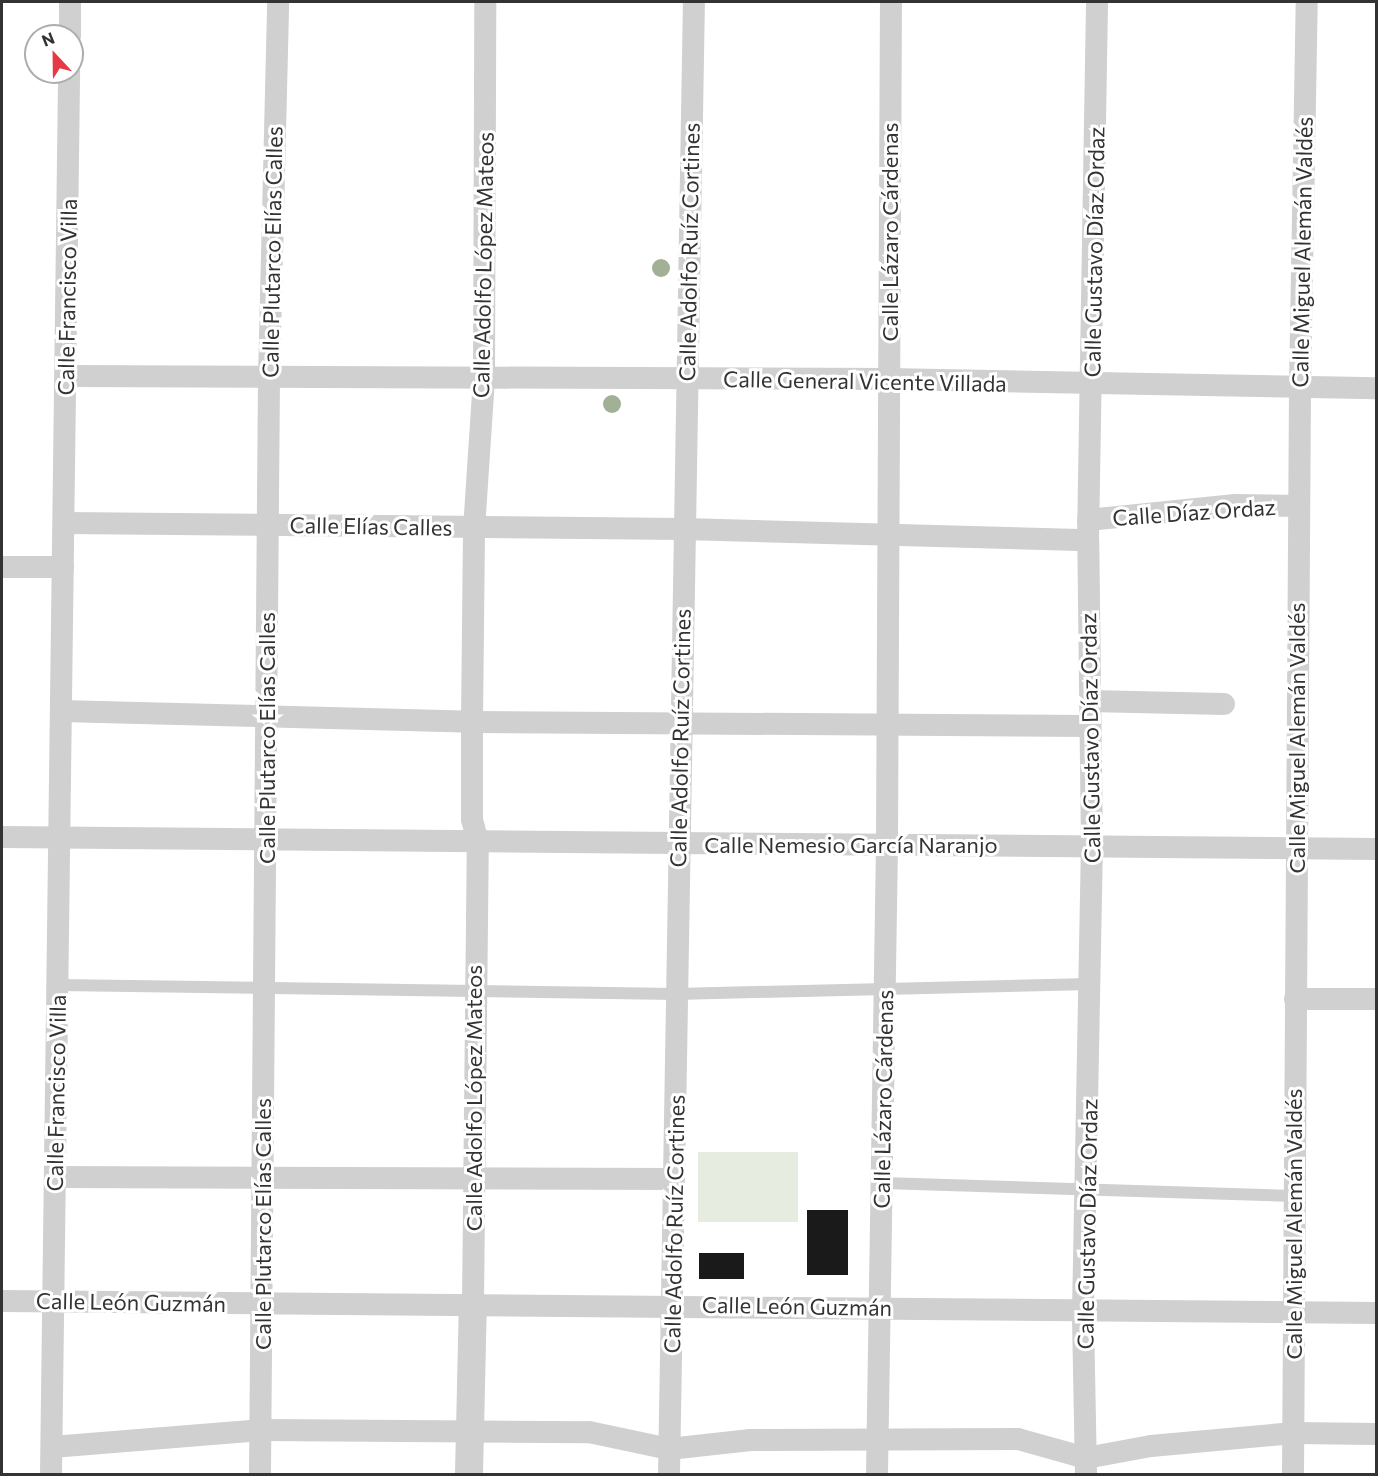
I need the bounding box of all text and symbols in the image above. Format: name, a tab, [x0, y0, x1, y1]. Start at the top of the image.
north arrow	[24, 24, 84, 84]
text: N	[39, 28, 57, 50]
street label: Calle Miguel Alemán Valdés	[1286, 116, 1318, 388]
street label: Calle Adolfo Ruíz Cortines	[674, 122, 704, 382]
street label: Calle Lázaro Cárdenas	[877, 122, 903, 342]
street label: Calle Plutarco Elías Calles	[257, 126, 287, 378]
street label: Calle Gustavo Díaz Ordaz	[1079, 127, 1109, 377]
street label: Calle Adolfo López Mateos	[467, 132, 499, 398]
street label: Calle Francisco Villa	[52, 198, 82, 396]
street label: Calle General Vicente Villada	[723, 365, 1007, 397]
street label: Calle Díaz Ordaz	[1111, 493, 1277, 531]
street label: Calle Elías Calles	[289, 511, 453, 541]
street label: Calle Miguel Alemán Valdés	[1284, 602, 1310, 874]
street label: Calle Adolfo Ruíz Cortines	[665, 608, 695, 868]
street label: Calle Plutarco Elías Calles	[254, 612, 280, 864]
street label: Calle Gustavo Díaz Ordaz	[1075, 613, 1105, 863]
street label: Calle Nemesio García Naranjo	[704, 832, 998, 858]
street label: Calle Adolfo López Mateos	[461, 965, 487, 1231]
street label: Calle Lázaro Cárdenas	[868, 989, 898, 1209]
street label: Calle Francisco Villa	[41, 994, 71, 1192]
street label: Calle Miguel Alemán Valdés	[1281, 1088, 1307, 1360]
street label: Calle Adolfo Ruíz Cortines	[659, 1094, 689, 1354]
street label: Calle Plutarco Elías Calles	[250, 1098, 276, 1350]
street label: Calle Gustavo Díaz Ordaz	[1072, 1099, 1102, 1349]
street label: Calle León Guzmán	[36, 1287, 226, 1317]
street label: Calle León Guzmán	[702, 1291, 892, 1321]

